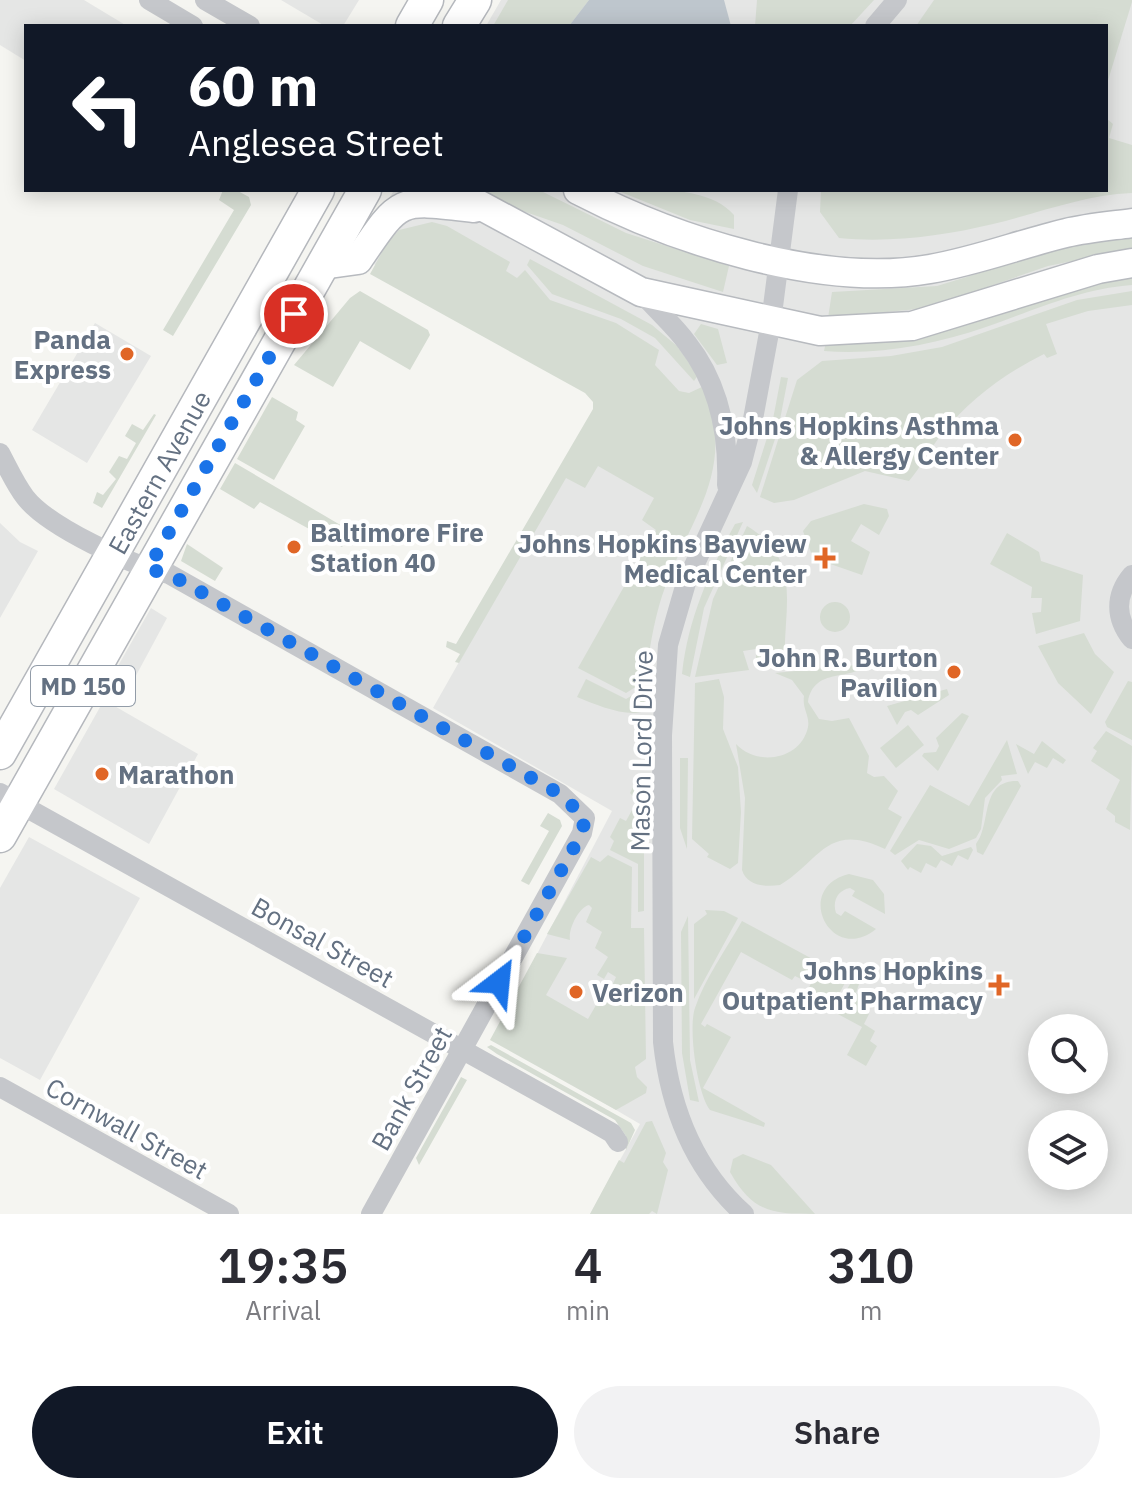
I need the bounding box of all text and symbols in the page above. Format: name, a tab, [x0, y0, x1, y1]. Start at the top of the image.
text: 60 m	[188, 49, 318, 121]
icon: left	[56, 56, 160, 160]
text: Anglesea Street	[188, 119, 444, 166]
pin	[260, 280, 328, 348]
icon: arrive	[272, 292, 316, 336]
place label: Panda Express	[14, 322, 111, 386]
marker: Panda Express	[118, 345, 136, 363]
street label: Eastern Avenue	[100, 384, 218, 560]
place label: Johns Hopkins Asthma & Allergy Center	[719, 408, 999, 472]
marker: Johns Hopkins Asthma & Allergy Center	[1006, 431, 1024, 449]
place label: Baltimore Fire Station 40	[310, 515, 484, 579]
place label: Johns Hopkins Bayview Medical Center	[518, 526, 807, 590]
marker: Baltimore Fire Station 40	[285, 538, 303, 556]
marker: Johns Hopkins Bayview Medical Center	[814, 547, 836, 569]
place label: John R. Burton Pavilion	[756, 640, 938, 704]
street label: Mason Lord Drive	[622, 650, 660, 852]
marker: John R. Burton Pavilion	[945, 663, 963, 681]
road number: MD 150	[31, 666, 135, 706]
place label: Marathon	[118, 757, 234, 791]
marker: Marathon	[93, 765, 111, 783]
street label: Bonsal Street	[246, 889, 400, 995]
position arrow	[457, 940, 541, 1024]
place label: Johns Hopkins Outpatient Pharmacy	[722, 953, 983, 1017]
place label: Verizon	[592, 975, 684, 1009]
marker: Johns Hopkins Outpatient Pharmacy	[990, 976, 1008, 994]
marker: Verizon	[567, 983, 585, 1001]
map controls	[1028, 1014, 1108, 1190]
button: search	[1028, 1014, 1108, 1094]
street label: Bank Street	[363, 1020, 459, 1156]
street label: Cornwall Street	[40, 1070, 214, 1186]
button: layers	[1028, 1110, 1108, 1190]
text: 19:35	[218, 1234, 348, 1296]
text: 4	[574, 1234, 602, 1296]
text: 310	[828, 1234, 914, 1296]
text: Arrival	[245, 1293, 321, 1327]
text: min	[566, 1293, 610, 1327]
text: m	[860, 1293, 882, 1327]
button: Exit	[32, 1386, 558, 1478]
button: Share	[574, 1386, 1100, 1478]

